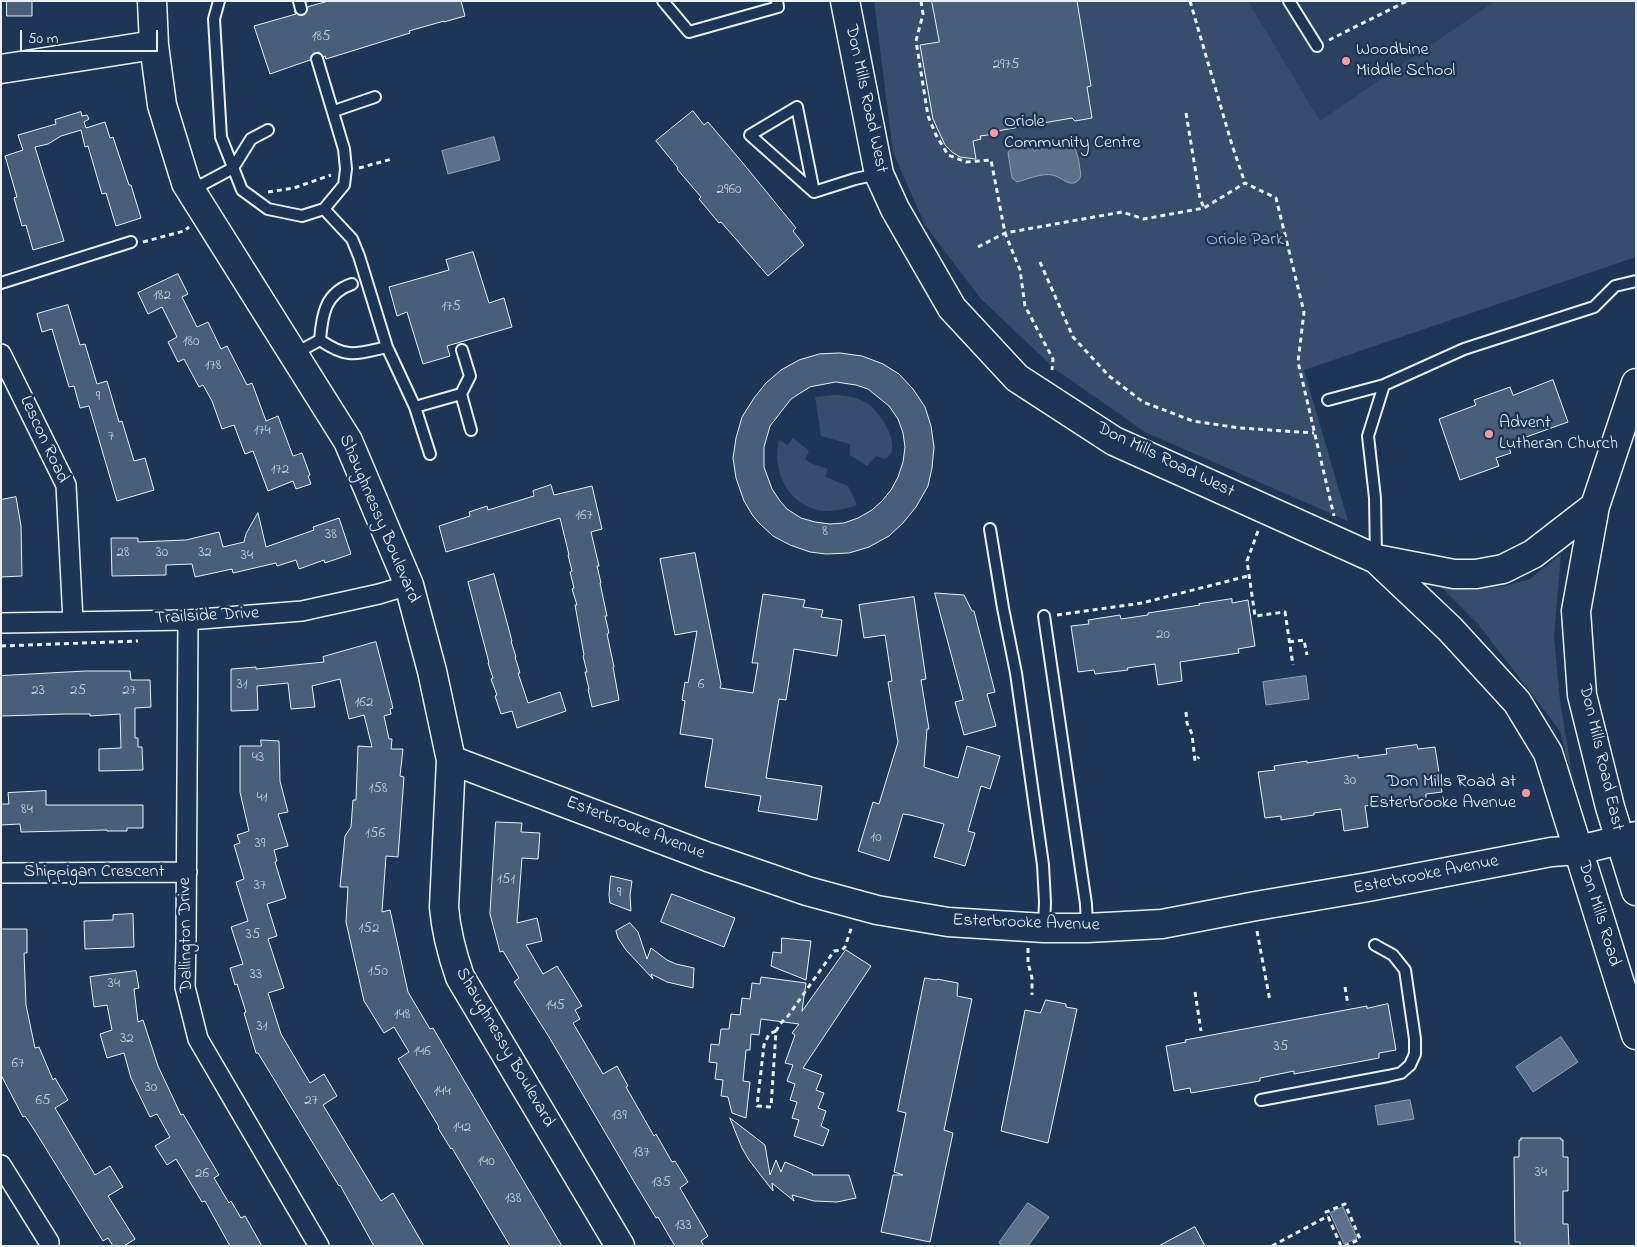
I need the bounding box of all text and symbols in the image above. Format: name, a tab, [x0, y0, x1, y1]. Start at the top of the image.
scale bar	[22, 20, 160, 52]
street label: Don Mills Road West	[839, 23, 891, 175]
text: 50 m	[28, 28, 58, 50]
house number: 185	[312, 29, 330, 47]
place label: Woodbine Middle School	[1356, 40, 1455, 82]
marker: Woodbine Middle School	[1340, 55, 1352, 67]
house number: 2975	[993, 57, 1019, 75]
place label: Oriole Community Centre	[1004, 112, 1141, 154]
marker: Oriole Community Centre	[988, 127, 1000, 139]
house number: 2960	[716, 182, 742, 200]
park label: Oriole Park	[1206, 230, 1284, 252]
house number: 182	[153, 288, 171, 306]
house number: 175	[441, 299, 461, 317]
house number: 180	[183, 334, 199, 352]
house number: 178	[205, 358, 221, 376]
house number: 9	[96, 389, 100, 407]
street label: Lescon Road	[13, 393, 73, 487]
place label: Advent Lutheran Church	[1499, 413, 1618, 456]
street label: Don Mills Road West	[1093, 418, 1237, 504]
house number: 174	[253, 423, 271, 441]
marker: Advent Lutheran Church	[1483, 428, 1495, 440]
house number: 7	[108, 429, 114, 447]
street label: Shaughnessy Boulevard	[333, 432, 423, 606]
house number: 172	[271, 462, 289, 480]
house number: 167	[575, 508, 593, 526]
house number: 8	[822, 524, 828, 542]
house number: 38	[325, 527, 337, 545]
house number: 28	[116, 545, 130, 563]
house number: 30	[156, 545, 168, 563]
house number: 32	[198, 545, 212, 563]
house number: 34	[241, 548, 253, 566]
street label: Trailside Drive	[154, 603, 260, 631]
house number: 20	[1156, 627, 1170, 645]
house number: 31	[237, 677, 247, 695]
house number: 6	[698, 677, 704, 695]
house number: 23	[31, 683, 45, 701]
house number: 25	[70, 683, 86, 701]
house number: 27	[122, 683, 136, 701]
street label: Don Mills Road East	[1573, 683, 1627, 833]
house number: 162	[355, 695, 373, 713]
house number: 43	[252, 750, 264, 768]
place label: Don Mills Road at Esterbrooke Avenue	[1369, 772, 1516, 814]
house number: 30	[1344, 773, 1356, 791]
house number: 158	[369, 781, 387, 799]
marker: Don Mills Road at Esterbrooke Avenue	[1520, 787, 1532, 799]
house number: 41	[257, 790, 267, 808]
street label: Esterbrooke Avenue	[562, 793, 708, 865]
house number: 84	[21, 802, 33, 820]
house number: 156	[365, 826, 385, 844]
house number: 10	[870, 830, 882, 848]
house number: 39	[255, 836, 265, 854]
street label: Esterbrooke Avenue	[1352, 851, 1500, 901]
street label: Don Mills Road	[1572, 859, 1624, 969]
street label: Shippigan Crescent	[23, 862, 165, 884]
house number: 151	[497, 872, 515, 890]
street label: Dallington Drive	[175, 877, 199, 993]
house number: 37	[254, 878, 266, 896]
house number: 9	[617, 885, 621, 903]
street label: Esterbrooke Avenue	[952, 911, 1100, 937]
house number: 152	[359, 921, 379, 939]
house number: 35	[246, 927, 260, 945]
house number: 150	[368, 964, 388, 982]
street label: Shaughnessy Boulevard	[449, 964, 559, 1132]
house number: 33	[250, 967, 262, 985]
house number: 34	[108, 976, 120, 994]
house number: 145	[545, 998, 565, 1016]
house number: 148	[394, 1007, 410, 1025]
house number: 31	[257, 1019, 267, 1037]
house number: 32	[120, 1031, 134, 1049]
house number: 35	[1274, 1039, 1288, 1057]
house number: 146	[413, 1044, 431, 1062]
house number: 67	[12, 1056, 24, 1074]
house number: 30	[145, 1080, 157, 1098]
house number: 144	[433, 1084, 451, 1102]
house number: 65	[35, 1093, 51, 1111]
house number: 27	[304, 1093, 318, 1111]
house number: 139	[611, 1108, 627, 1126]
house number: 142	[453, 1120, 471, 1138]
house number: 137	[632, 1145, 650, 1163]
house number: 140	[477, 1154, 495, 1172]
house number: 34	[1535, 1165, 1547, 1183]
house number: 26	[195, 1166, 209, 1184]
house number: 135	[651, 1175, 671, 1193]
house number: 138	[505, 1191, 521, 1209]
house number: 133	[674, 1218, 692, 1236]

